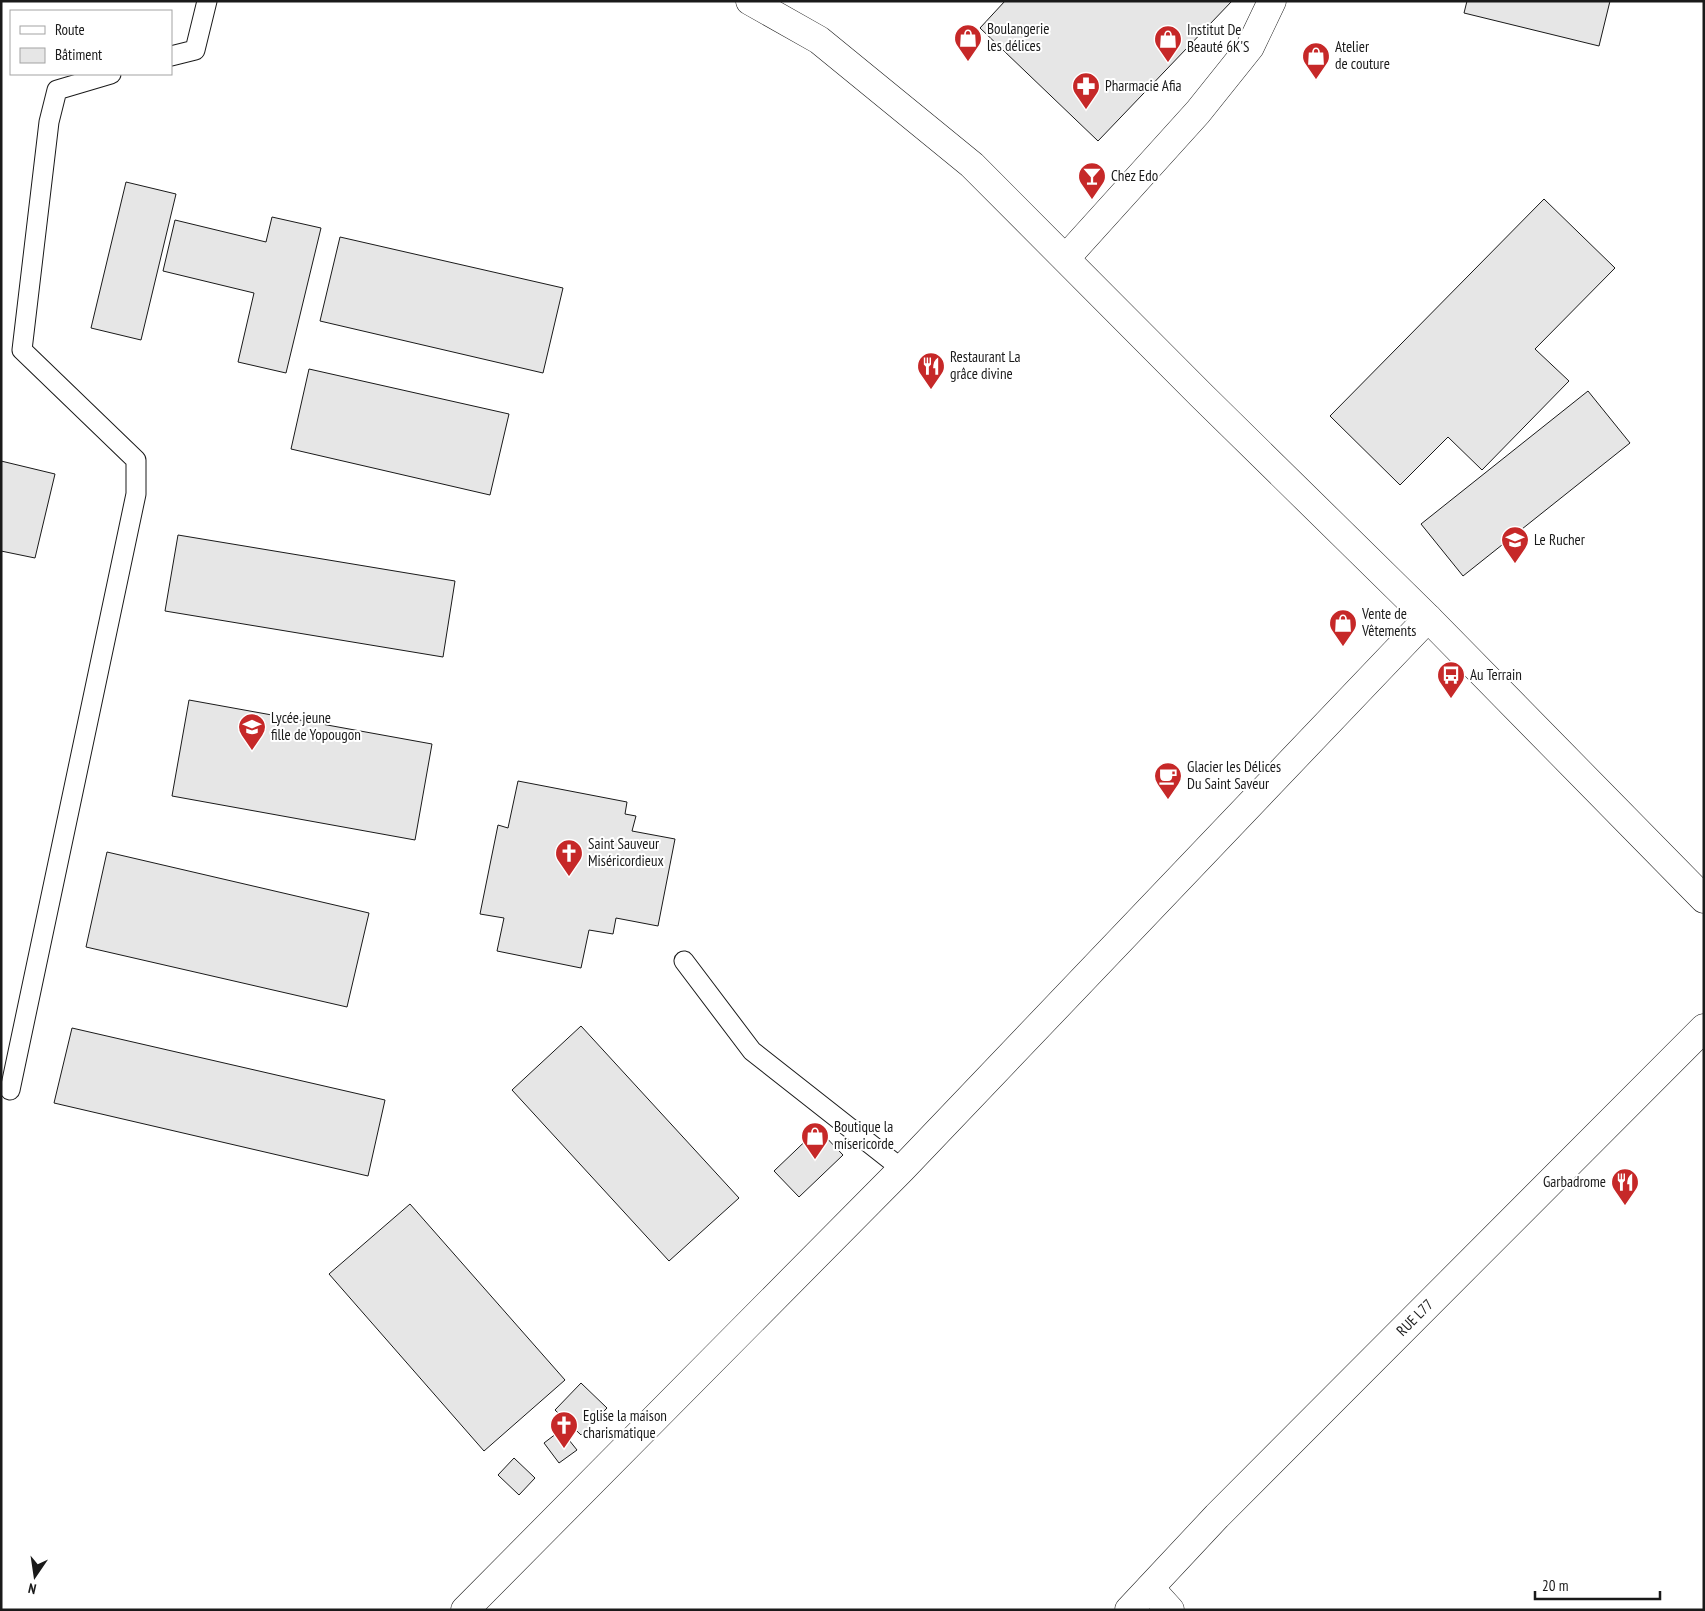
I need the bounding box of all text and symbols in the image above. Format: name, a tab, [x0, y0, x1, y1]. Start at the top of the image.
legend	[10, 10, 172, 75]
place label: Boulangerie les délices	[987, 19, 1049, 55]
text: Route	[55, 20, 85, 39]
place label: Institut De Beauté 6K'S	[1187, 20, 1249, 56]
shop icon: Boulangerie les délices	[953, 23, 983, 62]
shop icon: Institut De Beauté 6K'S	[1153, 24, 1183, 63]
place label: Atelier de couture	[1335, 37, 1390, 73]
shop icon: Atelier de couture	[1301, 41, 1331, 80]
text: Bâtiment	[55, 45, 102, 64]
pharmacy icon: Pharmacie Afia	[1071, 71, 1101, 110]
place label: Pharmacie Afia	[1105, 76, 1181, 95]
bar icon: Chez Edo	[1077, 161, 1107, 200]
place label: Chez Edo	[1111, 166, 1158, 185]
place label: Restaurant La grâce divine	[950, 347, 1021, 383]
restaurant icon: Restaurant La grâce divine	[916, 351, 946, 390]
school or university icon: Le Rucher	[1500, 525, 1530, 564]
place label: Le Rucher	[1534, 530, 1586, 549]
place label: Vente de Vêtements	[1361, 604, 1416, 640]
shop icon: Vente de Vêtements	[1328, 608, 1358, 647]
bus stop icon: Au Terrain	[1436, 660, 1466, 699]
place label: Au Terrain	[1470, 665, 1522, 684]
place label: Lycée jeune fille de Yopougon	[271, 708, 361, 744]
school or university icon: Lycée jeune fille de Yopougon	[237, 712, 267, 751]
place label: Glacier les Délices Du Saint Saveur	[1187, 757, 1281, 793]
cafe icon: Glacier les Délices Du Saint Saveur	[1153, 761, 1183, 800]
place label: Saint Sauveur Miséricordieux	[588, 834, 664, 870]
church icon: Saint Sauveur Miséricordieux	[554, 838, 584, 877]
place label: Boutique la misericorde	[834, 1117, 894, 1153]
shop icon: Boutique la misericorde	[800, 1121, 830, 1160]
restaurant icon: Garbadrome	[1610, 1167, 1640, 1206]
place label: Garbadrome	[1543, 1172, 1606, 1191]
street label: RUE L77	[1392, 1295, 1437, 1340]
place label: Eglise la maison charismatique	[583, 1406, 667, 1442]
church icon: Eglise la maison charismatique	[549, 1410, 579, 1449]
north arrow	[10, 1551, 60, 1601]
scale bar	[1535, 1568, 1660, 1600]
text: 20 m	[1542, 1576, 1568, 1595]
text: N	[26, 1579, 38, 1598]

